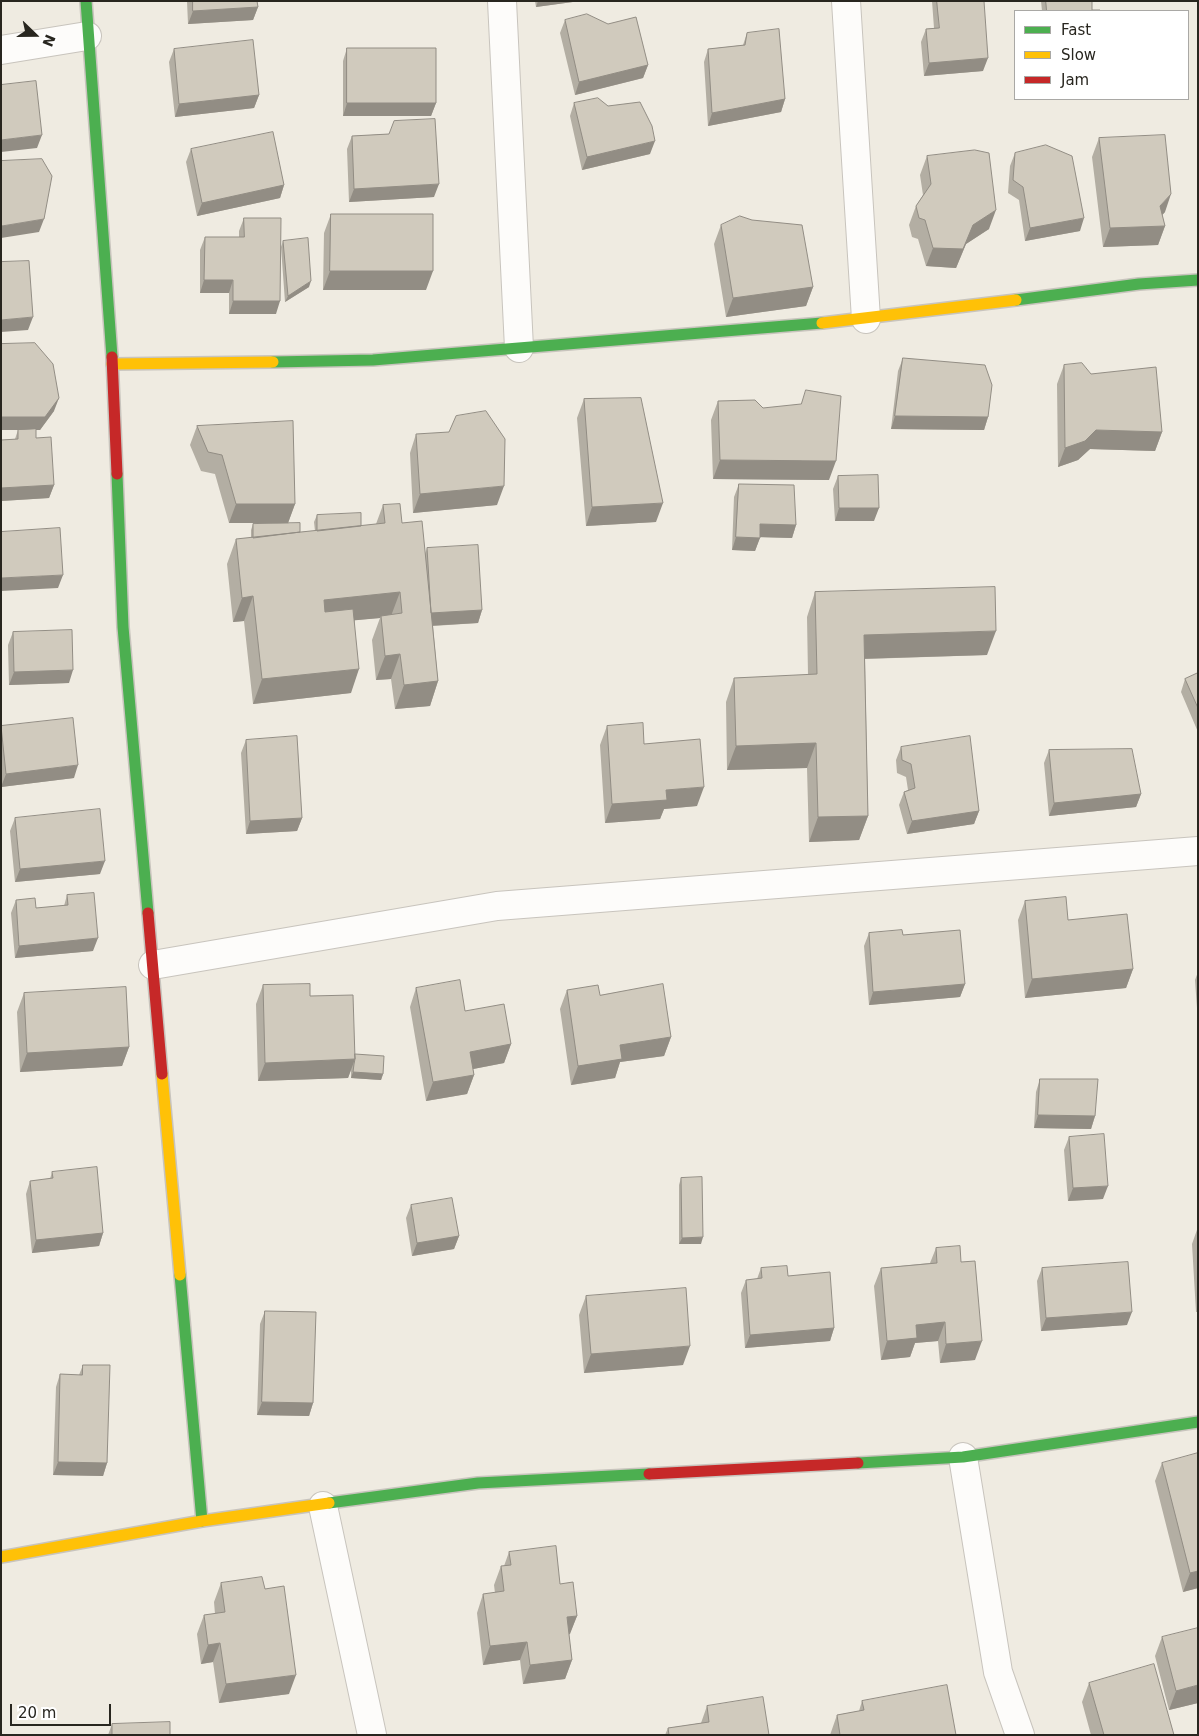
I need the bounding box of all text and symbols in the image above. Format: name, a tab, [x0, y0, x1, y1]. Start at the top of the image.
north arrow	[10, 10, 60, 60]
legend	[1014, 10, 1189, 100]
text: Fast	[1061, 21, 1091, 39]
text: N	[39, 32, 59, 49]
text: Slow	[1061, 46, 1096, 64]
text: Jam	[1061, 71, 1089, 89]
scale bar	[12, 1694, 114, 1726]
text: 20 m	[18, 1704, 56, 1722]

